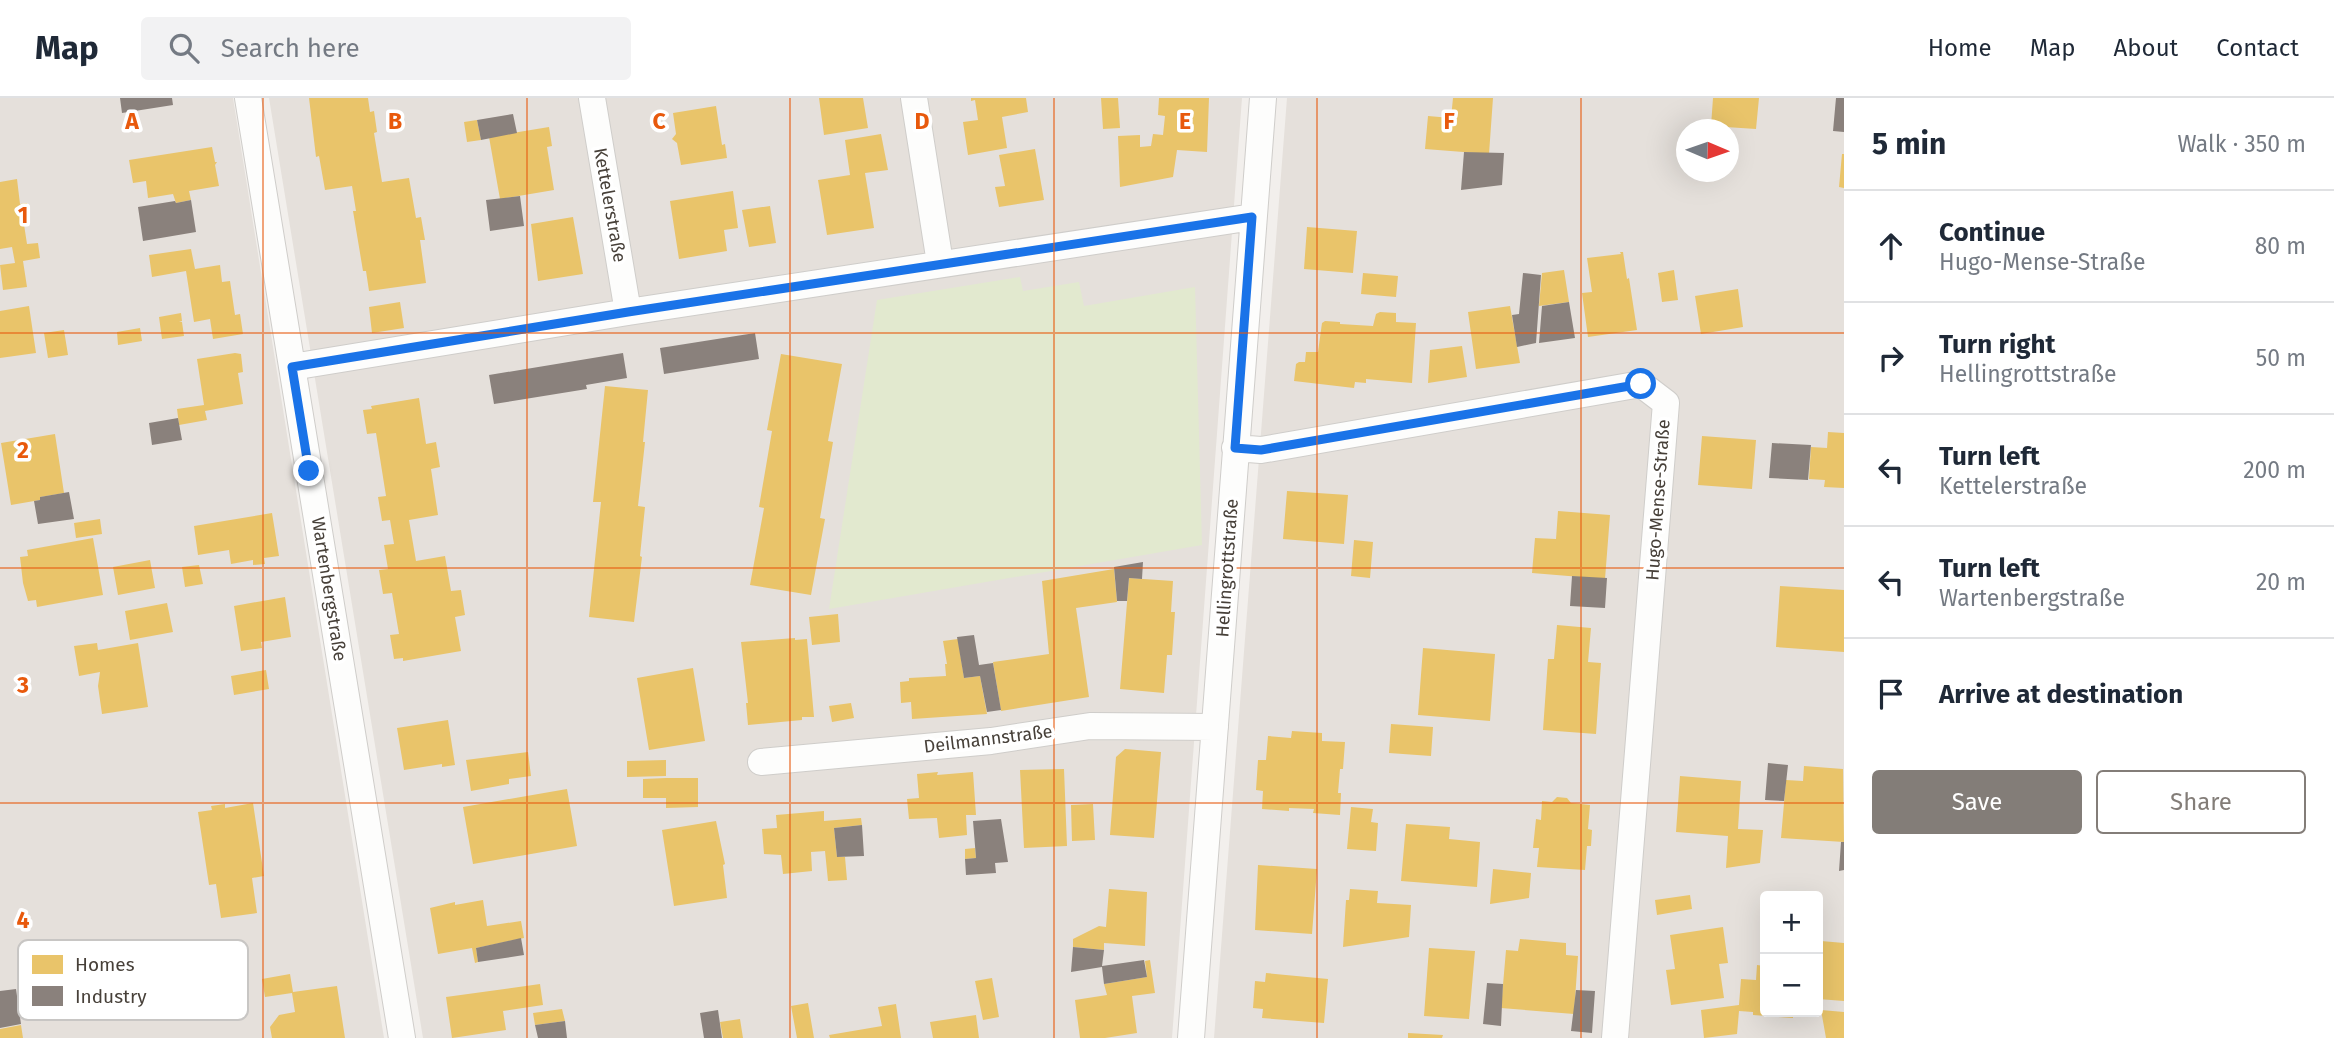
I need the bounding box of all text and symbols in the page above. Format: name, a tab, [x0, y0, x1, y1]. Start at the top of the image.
search box	[141, 17, 631, 80]
text: Map	[35, 28, 99, 68]
icon: search	[165, 29, 203, 67]
text: Search here	[221, 33, 360, 64]
text: Home	[1928, 34, 1992, 62]
text: Map	[2030, 34, 2076, 62]
text: About	[2114, 34, 2178, 62]
text: Contact	[2216, 34, 2299, 62]
text: A	[124, 107, 139, 135]
text: B	[388, 107, 402, 135]
text: C	[652, 107, 666, 135]
text: D	[915, 107, 930, 135]
text: E	[1179, 107, 1191, 135]
text: F	[1443, 107, 1455, 135]
north arrow	[1676, 119, 1739, 182]
text: 5 min	[1872, 126, 1946, 162]
text: Walk · 350 m	[2178, 130, 2306, 158]
street label: Kettelerstraße	[589, 146, 631, 264]
text: 1	[18, 201, 28, 229]
text: Continue	[1939, 217, 2045, 248]
icon: ahead	[1872, 227, 1910, 265]
text: 80 m	[2255, 232, 2306, 260]
text: Hugo-Mense-Straße	[1939, 248, 2145, 276]
text: Turn right	[1939, 329, 2056, 360]
icon: right	[1872, 339, 1910, 377]
text: 50 m	[2256, 344, 2306, 372]
text: Hellingrottstraße	[1939, 360, 2117, 388]
route start	[1625, 368, 1656, 399]
street label: Hugo-Mense-Straße	[1641, 419, 1675, 581]
text: 2	[17, 436, 29, 464]
text: Turn left	[1939, 441, 2040, 472]
icon: left	[1872, 451, 1910, 489]
route end	[293, 455, 324, 486]
text: 200 m	[2243, 456, 2306, 484]
text: Kettelerstraße	[1939, 472, 2087, 500]
street label: Hellingrottstraße	[1211, 498, 1243, 638]
street label: Wartenbergstraße	[307, 515, 351, 663]
text: Turn left	[1939, 553, 2040, 584]
icon: left	[1872, 563, 1910, 601]
text: 20 m	[2256, 568, 2306, 596]
text: Wartenbergstraße	[1939, 584, 2125, 612]
text: 3	[16, 671, 29, 699]
icon: arrive	[1872, 675, 1910, 713]
text: Arrive at destination	[1939, 679, 2183, 710]
street label: Deilmannstraße	[922, 720, 1054, 758]
button: Save	[1872, 770, 2082, 834]
button: Share	[2096, 770, 2306, 834]
map controls	[1760, 891, 1823, 1017]
button: +	[1760, 891, 1823, 954]
text: 4	[17, 906, 30, 934]
legend	[18, 940, 248, 1020]
text: Homes	[75, 953, 135, 976]
button: −	[1760, 954, 1823, 1017]
text: Industry	[75, 985, 147, 1008]

